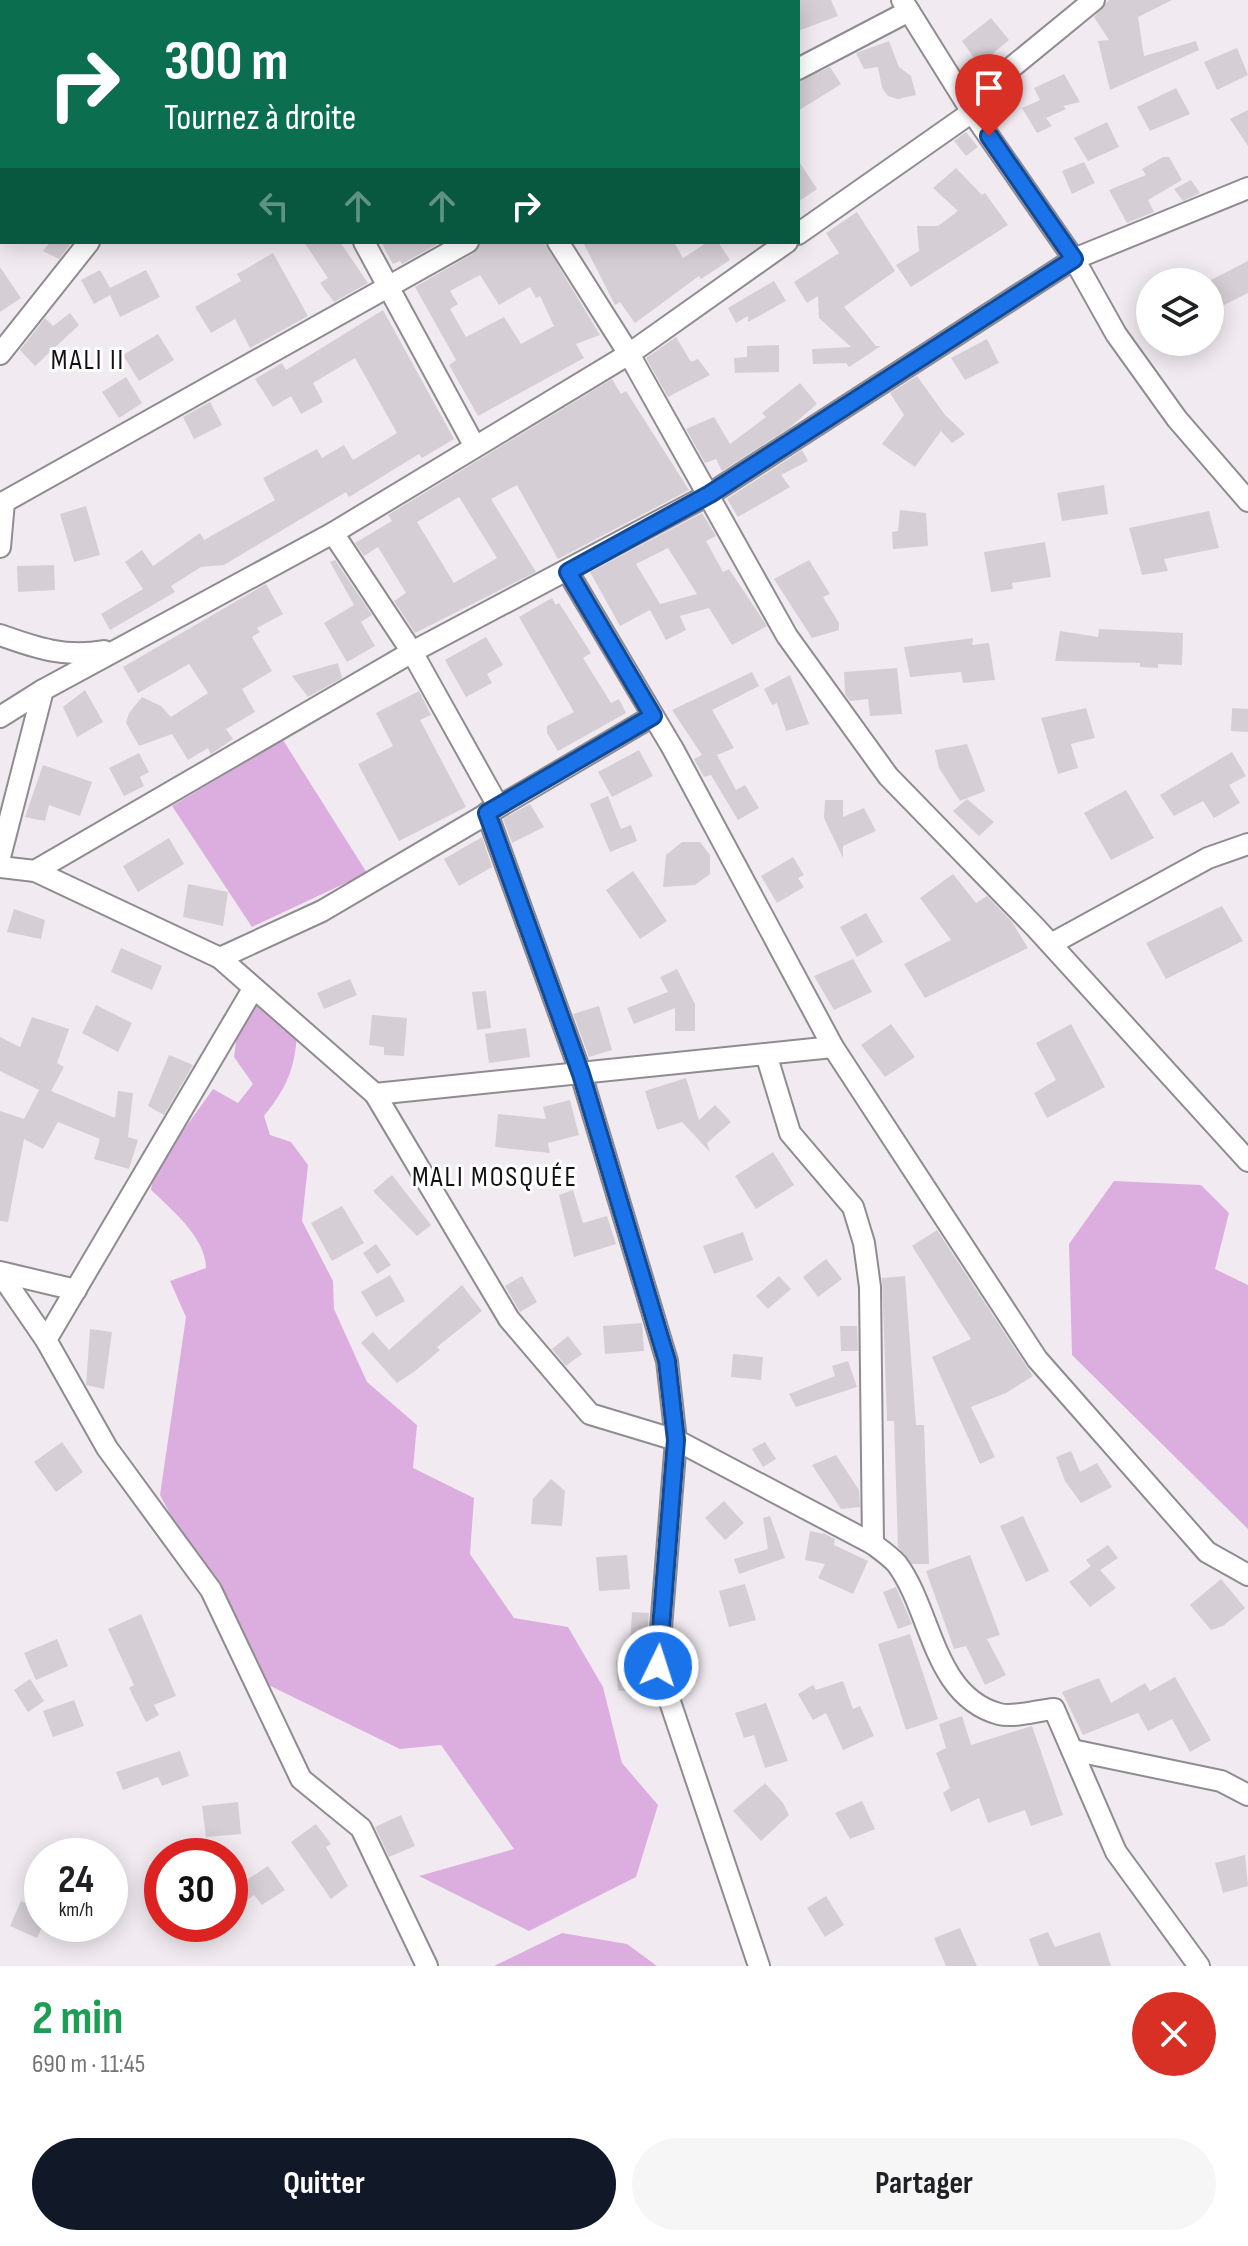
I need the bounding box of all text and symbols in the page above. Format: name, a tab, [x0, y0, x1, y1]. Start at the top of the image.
text: 300 m	[164, 29, 288, 96]
icon: right	[32, 32, 136, 136]
pin	[955, 54, 1023, 136]
icon: arrive	[967, 66, 1011, 110]
text: Tournez à droite	[164, 97, 356, 140]
icon: left	[252, 184, 296, 228]
icon: ahead	[336, 184, 380, 228]
icon: ahead	[420, 184, 464, 228]
icon: right	[504, 184, 548, 228]
map controls	[1136, 268, 1224, 356]
button: layers	[1136, 268, 1224, 356]
district label: MALI II	[51, 344, 125, 377]
district label: MALI MOSQUÉE	[412, 1161, 578, 1194]
position arrow	[616, 1624, 700, 1708]
speed limit sign: 30	[144, 1838, 248, 1942]
text: 24	[58, 1856, 94, 1904]
text: km/h	[59, 1898, 93, 1922]
text: 2 min	[32, 1990, 123, 2047]
button: close	[1132, 1992, 1216, 2076]
text: 690 m · 11:45	[32, 2049, 145, 2080]
button: Quitter	[32, 2138, 616, 2230]
button: Partager	[632, 2138, 1216, 2230]

